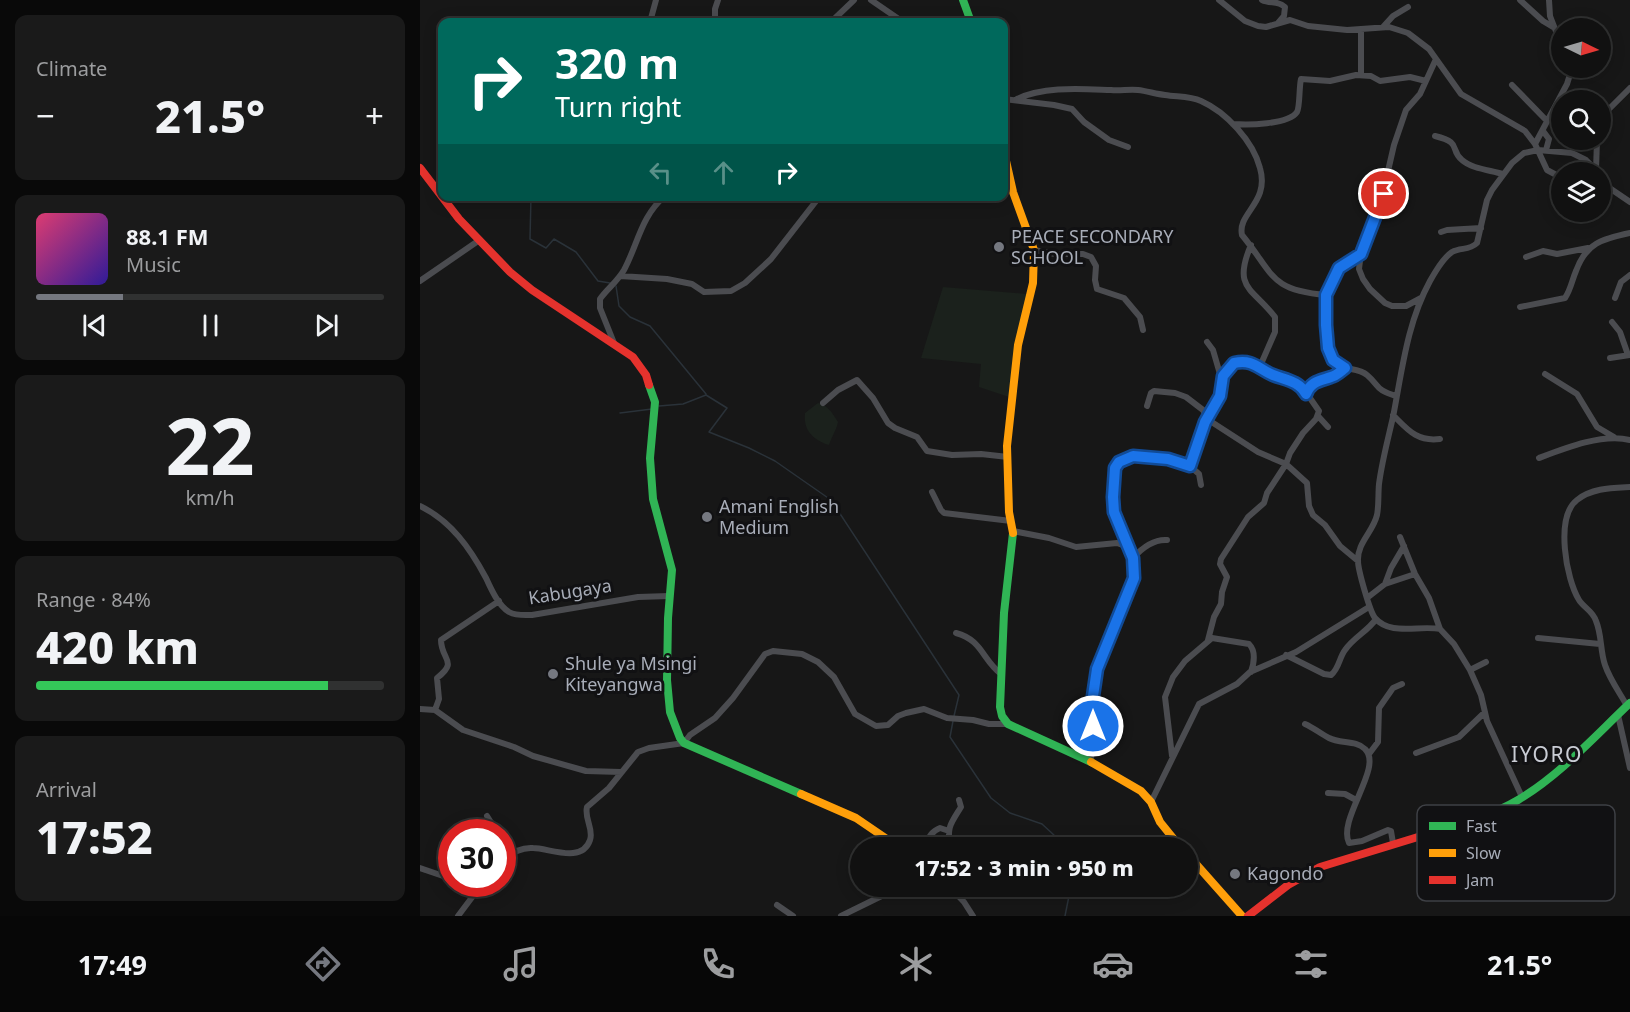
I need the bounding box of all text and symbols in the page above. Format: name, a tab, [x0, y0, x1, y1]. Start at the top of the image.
north arrow	[1551, 18, 1611, 78]
map controls	[1551, 18, 1611, 222]
text: 320 m	[555, 34, 679, 91]
icon: right	[456, 42, 534, 120]
text: Climate	[36, 55, 107, 82]
text: 21.5°	[155, 85, 265, 146]
text: Turn right	[555, 88, 681, 125]
button: search	[1551, 90, 1611, 150]
text: −	[36, 93, 55, 138]
text: +	[365, 93, 384, 138]
icon: left	[644, 156, 677, 189]
icon: ahead	[707, 156, 740, 189]
icon: right	[770, 156, 803, 189]
button: layers	[1551, 162, 1611, 222]
pin	[1358, 168, 1409, 219]
icon: arrive	[1367, 177, 1400, 210]
text: 88.1 FM	[126, 221, 208, 251]
place label: PEACE SECONDARY SCHOOL	[1011, 224, 1174, 269]
marker: PEACE SECONDARY SCHOOL	[992, 240, 1006, 254]
text: Music	[126, 251, 181, 278]
icon: previous	[78, 309, 111, 342]
icon: pause	[194, 309, 227, 342]
icon: next	[310, 309, 343, 342]
text: 22	[165, 392, 255, 498]
text: km/h	[185, 484, 235, 511]
place label: Amani English Medium	[719, 494, 839, 539]
marker: Amani English Medium	[700, 510, 714, 524]
street label: Kabugaya	[527, 573, 613, 609]
text: Range · 84%	[36, 586, 151, 613]
text: 420 km	[36, 616, 199, 677]
place label: Shule ya Msingi Kiteyangwa	[565, 651, 697, 696]
marker: Shule ya Msingi Kiteyangwa	[546, 667, 560, 681]
position arrow	[1061, 694, 1125, 758]
district label: IYORO	[1511, 740, 1583, 768]
text: Arrival	[36, 776, 97, 803]
legend	[1417, 805, 1615, 901]
text: 17:52	[36, 806, 153, 867]
text: Fast	[1466, 815, 1497, 837]
speed limit sign: 30	[438, 819, 516, 897]
text: Slow	[1466, 842, 1501, 864]
text: 17:52 · 3 min · 950 m	[914, 852, 1134, 882]
place label: Kagondo	[1247, 861, 1323, 885]
marker: Kagondo	[1228, 867, 1242, 881]
text: Jam	[1464, 869, 1494, 891]
icon: directions	[302, 943, 344, 985]
icon: music	[500, 943, 542, 985]
icon: phone	[697, 943, 739, 985]
icon: climate	[895, 943, 937, 985]
icon: car	[1092, 943, 1134, 985]
icon: filters	[1290, 943, 1332, 985]
text: 17:49	[78, 946, 147, 983]
text: 21.5°	[1487, 946, 1552, 983]

